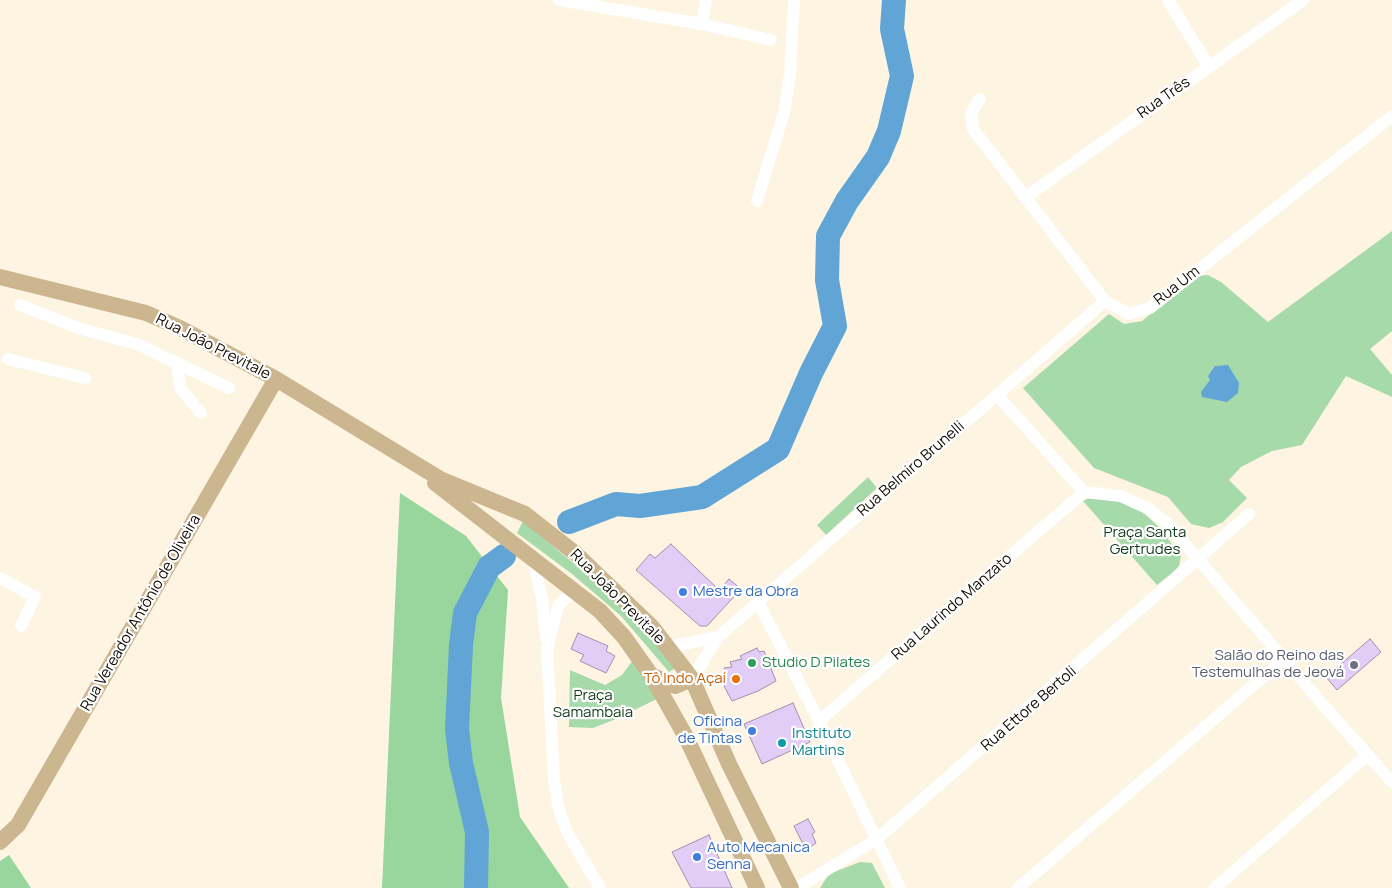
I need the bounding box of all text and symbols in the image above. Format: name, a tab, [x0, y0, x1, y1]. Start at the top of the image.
street label: Rua Três	[1134, 73, 1194, 123]
street label: Rua Um	[1151, 263, 1203, 309]
street label: Rua João Previtale	[153, 310, 273, 384]
street label: Rua Belmiro Brunelli	[854, 418, 968, 520]
street label: Rua Vereador Antônio de Oliveira	[77, 512, 205, 714]
park label: Praça Santa Gertrudes	[1104, 524, 1186, 559]
street label: Rua João Previtale	[566, 546, 668, 648]
street label: Rua Laurindo Manzato	[888, 550, 1016, 664]
place label: Mestre da Obra	[693, 583, 799, 601]
marker: Mestre da Obra	[677, 586, 689, 598]
place label: Salão do Reino das Testemulhas de Jeová	[1192, 647, 1344, 682]
place label: Studio D Pilates	[762, 654, 870, 672]
marker: Studio D Pilates	[746, 657, 758, 669]
marker: Salão do Reino das Testemulhas de Jeová	[1348, 659, 1360, 671]
street label: Rua Ettore Bertoli	[978, 663, 1080, 755]
place label: Tô Indo Açaí	[644, 670, 726, 688]
marker: Tô Indo Açaí	[730, 673, 742, 685]
park label: Praça Samambaia	[553, 687, 633, 722]
place label: Oficina de Tintas	[678, 713, 742, 748]
marker: Oficina de Tintas	[746, 725, 758, 737]
place label: Instituto Martins	[792, 725, 851, 760]
marker: Instituto Martins	[776, 737, 788, 749]
place label: Auto Mecanica Senna	[707, 839, 810, 874]
marker: Auto Mecanica Senna	[691, 851, 703, 863]

